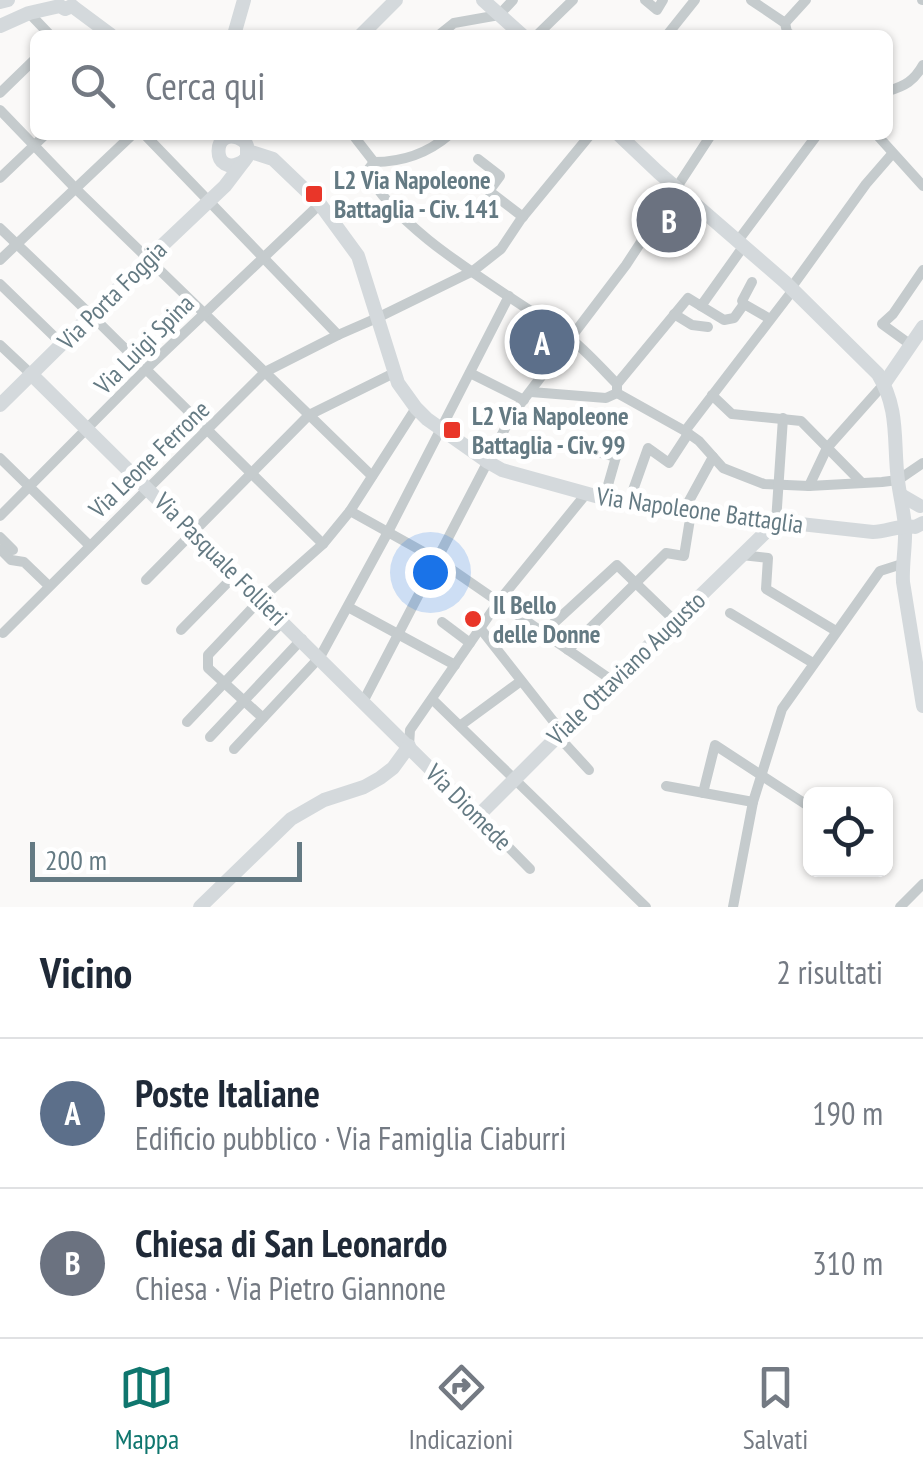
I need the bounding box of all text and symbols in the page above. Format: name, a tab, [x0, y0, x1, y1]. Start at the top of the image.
search box	[30, 30, 893, 140]
icon: search	[65, 58, 120, 113]
text: Cerca qui	[145, 61, 265, 110]
place label: L2 Via Napoleone Battaglia - Civ. 141	[334, 164, 499, 225]
pin: B	[636, 182, 702, 258]
marker: L2 Via Napoleone Battaglia - Civ. 141	[303, 183, 325, 205]
street label: Via Porta Foggia	[50, 234, 173, 357]
street label: Via Luigi Spina	[87, 287, 201, 401]
pin: A	[510, 304, 574, 380]
street label: Via Leone Ferrone	[81, 393, 216, 525]
place label: L2 Via Napoleone Battaglia - Civ. 99	[472, 400, 629, 461]
marker: L2 Via Napoleone Battaglia - Civ. 99	[441, 419, 463, 441]
street label: Via Napoleone Battaglia	[594, 480, 805, 540]
street label: Via Pasquale Follieri	[147, 485, 294, 632]
your location	[405, 547, 456, 598]
street label: Viale Ottaviano Augusto	[539, 584, 712, 752]
place label: Il Bello delle Donne	[493, 589, 600, 650]
marker: Il Bello delle Donne	[462, 608, 484, 630]
street label: Via Diomede	[418, 756, 519, 857]
map controls	[803, 787, 893, 877]
button: locate	[803, 787, 893, 877]
scale bar	[30, 837, 302, 881]
text: 200 m	[45, 841, 107, 878]
text: Vicino	[40, 945, 132, 1000]
text: 2 risultati	[777, 951, 883, 993]
text: Poste Italiane	[135, 1068, 320, 1117]
text: A	[64, 1092, 81, 1134]
text: 190 m	[812, 1092, 883, 1134]
text: Edificio pubblico · Via Famiglia Ciaburri	[135, 1117, 566, 1159]
text: Chiesa di San Leonardo	[135, 1218, 448, 1267]
text: B	[65, 1242, 80, 1284]
text: 310 m	[812, 1242, 883, 1284]
text: Chiesa · Via Pietro Giannone	[135, 1267, 446, 1309]
tab: Mappa	[115, 1360, 179, 1457]
tab: Indicazioni	[409, 1360, 513, 1457]
tab: Salvati	[743, 1360, 808, 1457]

